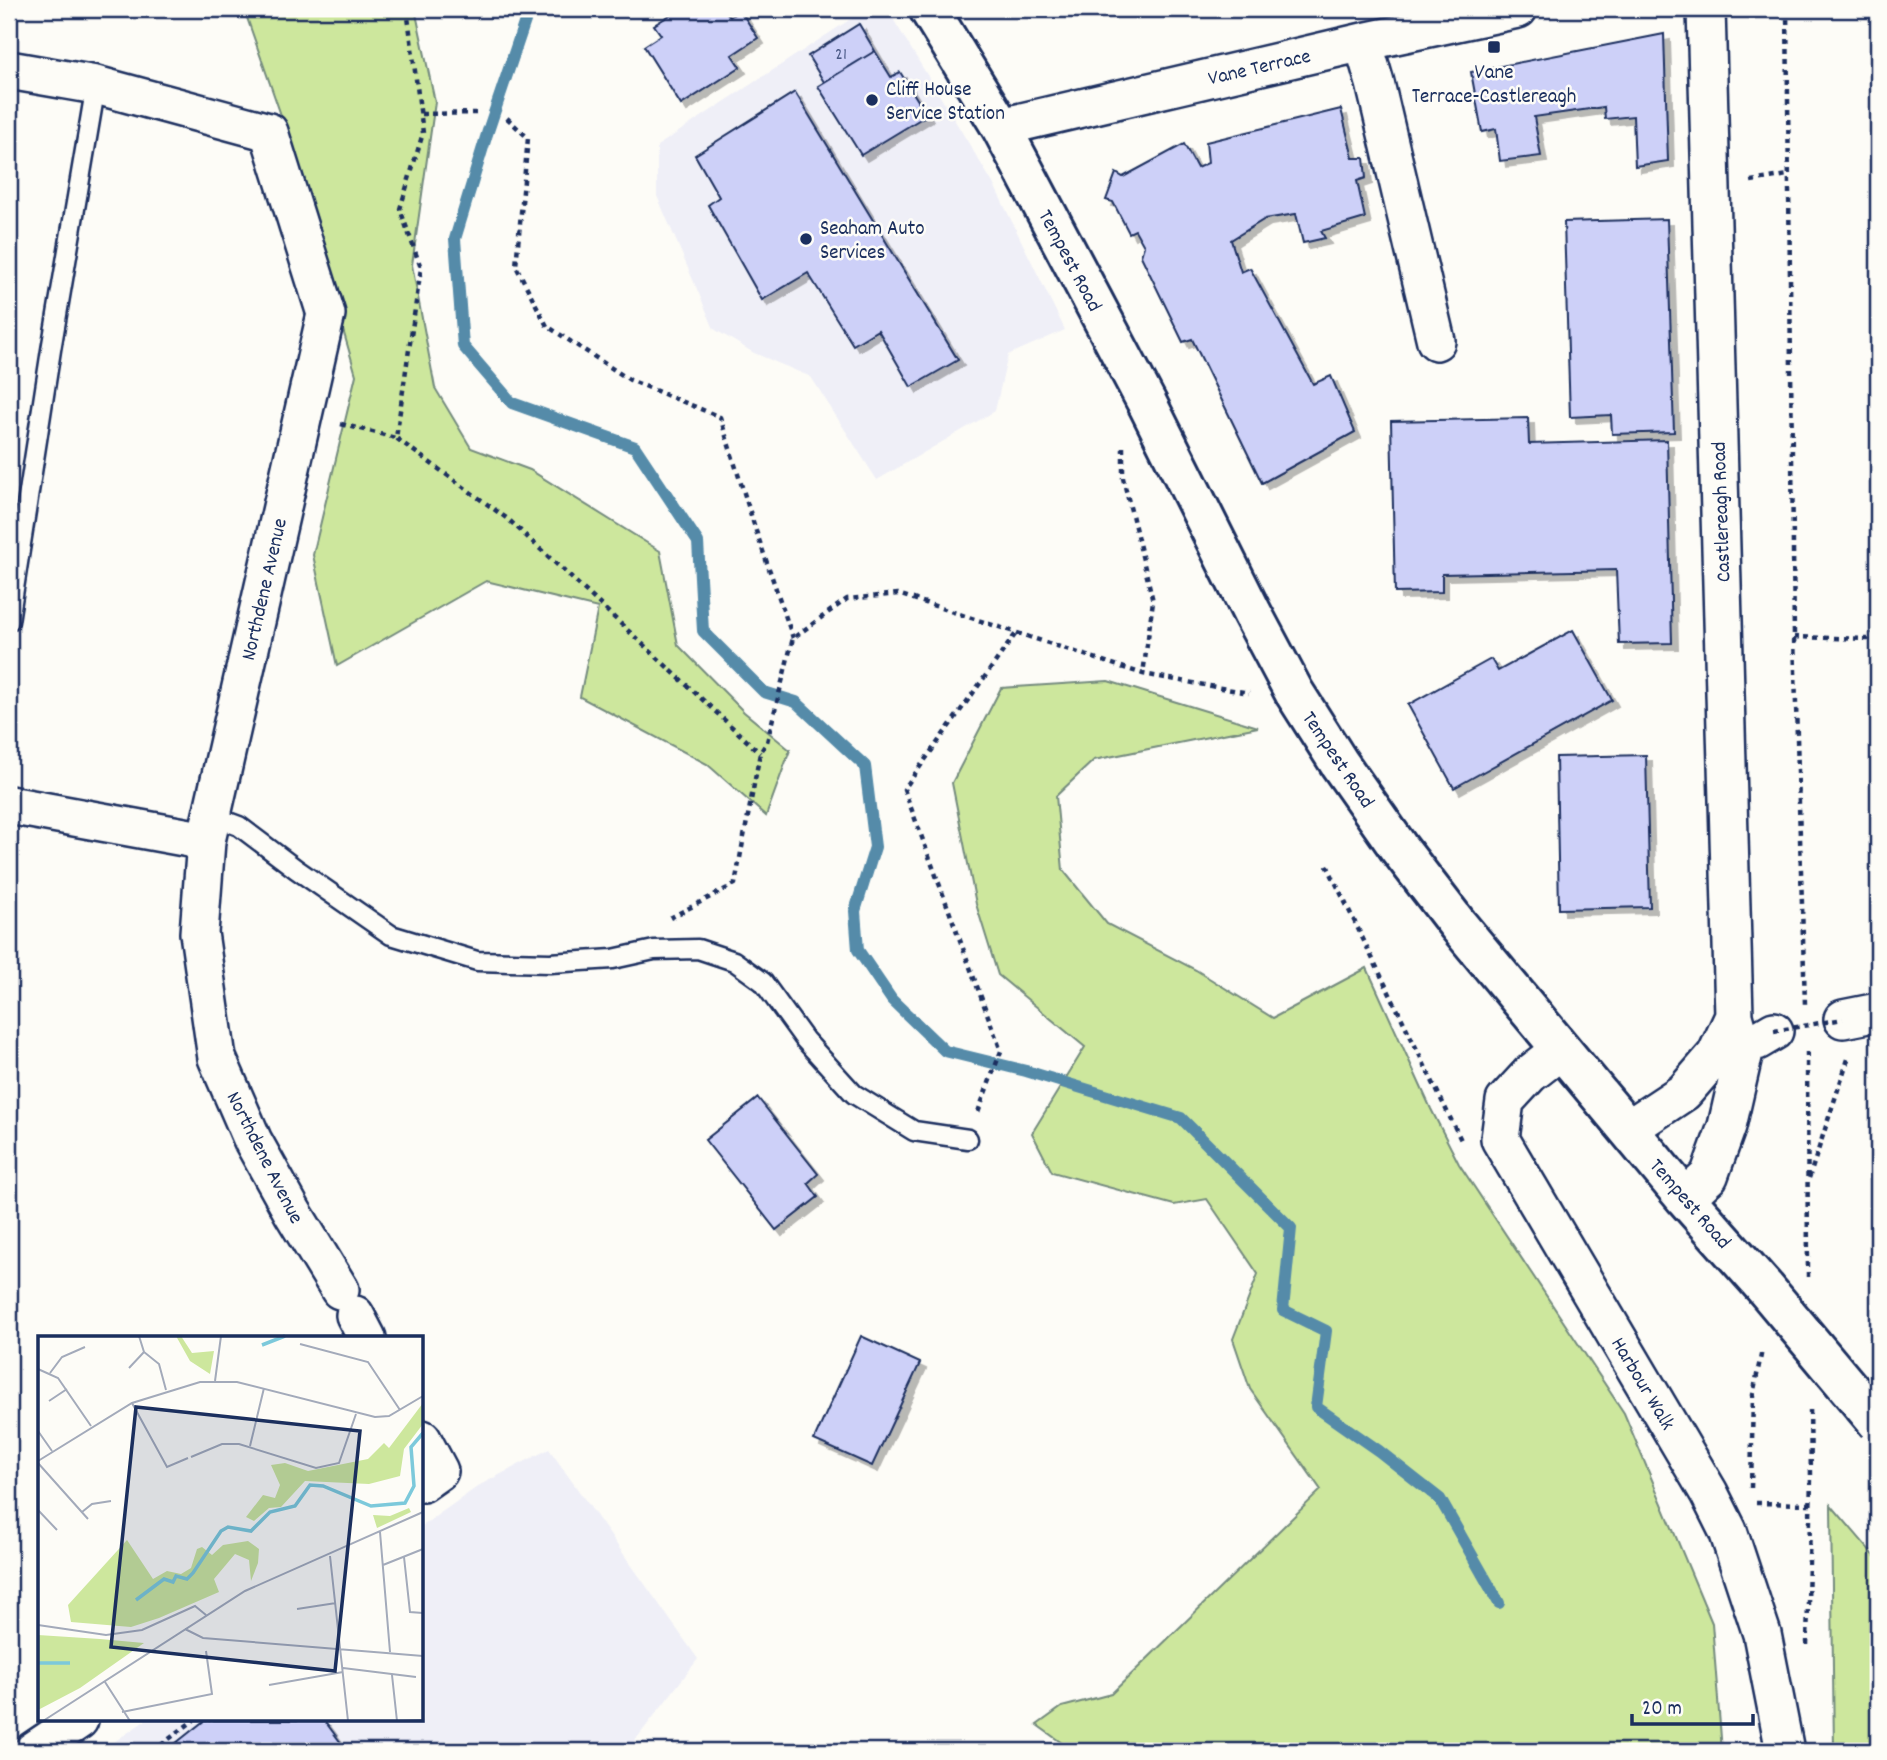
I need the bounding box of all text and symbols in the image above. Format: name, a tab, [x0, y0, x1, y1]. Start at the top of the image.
marker: Vane Terrace-Castlereagh	[1486, 39, 1502, 55]
house number: 21	[835, 43, 847, 68]
street label: Vane Terrace	[1205, 43, 1314, 95]
place label: Vane Terrace-Castlereagh	[1412, 59, 1576, 113]
place label: Cliff House Service Station	[886, 76, 1005, 130]
marker: Cliff House Service Station	[864, 92, 880, 108]
street label: Tempest Road	[1029, 205, 1108, 318]
place label: Seaham Auto Services	[820, 215, 925, 269]
marker: Seaham Auto Services	[798, 231, 814, 247]
street label: Castlereagh Road	[1706, 441, 1740, 583]
street label: Northdene Avenue	[235, 516, 297, 664]
street label: Tempest Road	[1293, 706, 1380, 815]
street label: Northdene Avenue	[217, 1087, 310, 1230]
street label: Tempest Road	[1641, 1153, 1737, 1257]
street label: Harbour Walk	[1602, 1332, 1681, 1437]
inset map	[38, 1336, 424, 1722]
scale bar	[1632, 1683, 1752, 1727]
text: 20 m	[1642, 1695, 1682, 1725]

